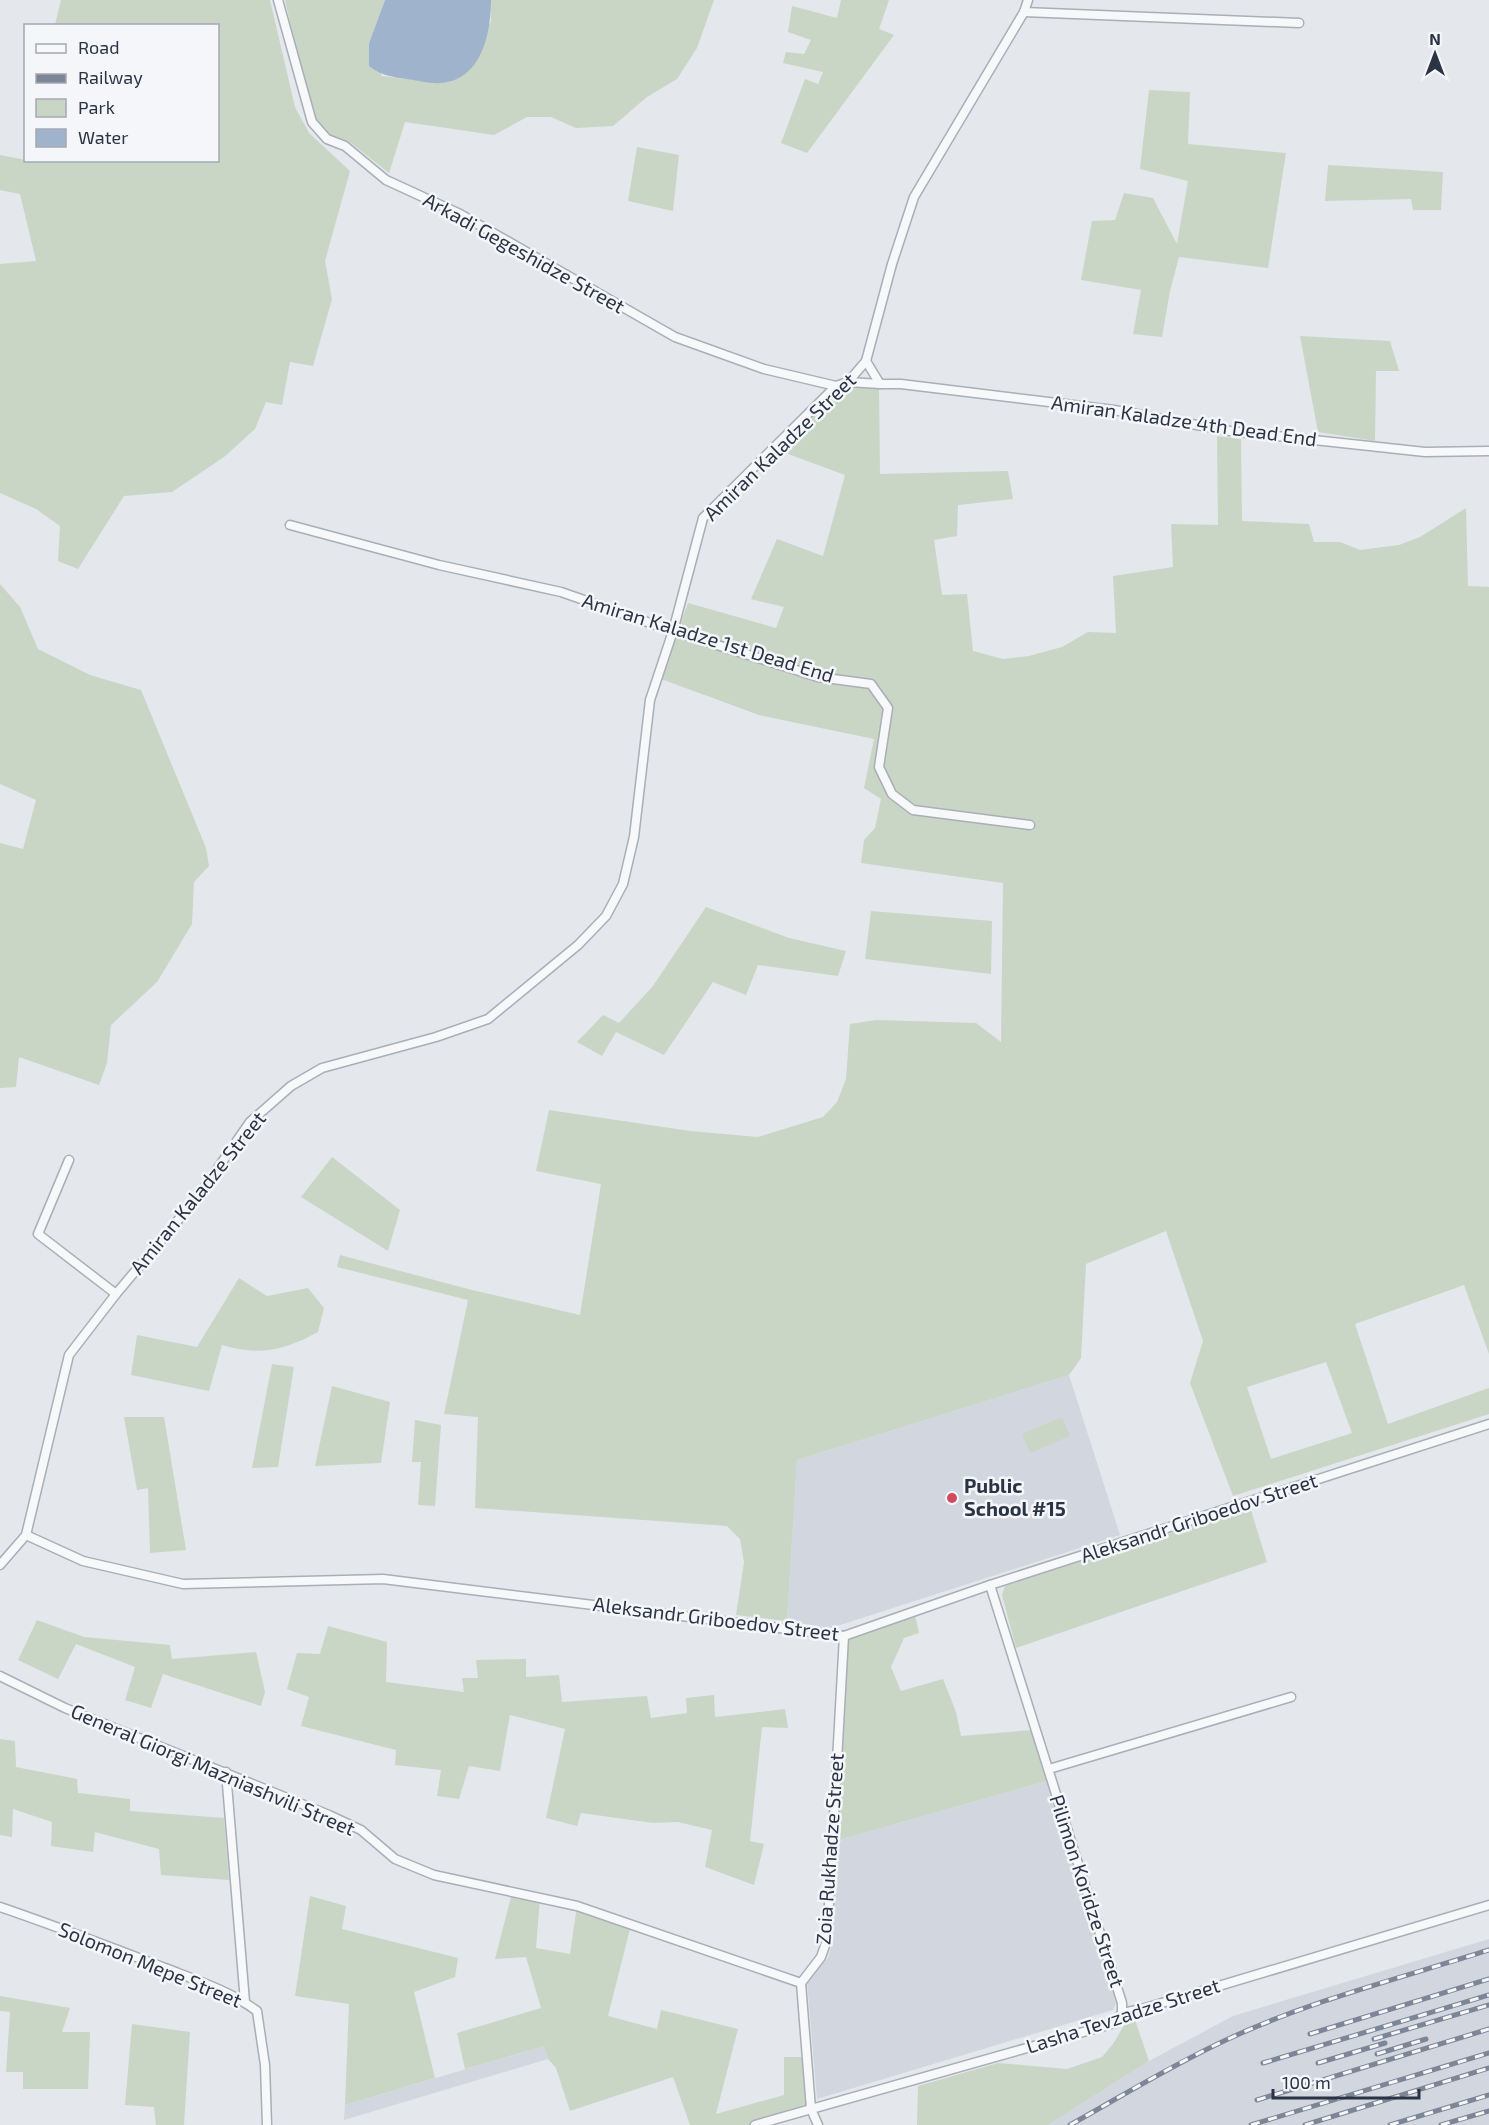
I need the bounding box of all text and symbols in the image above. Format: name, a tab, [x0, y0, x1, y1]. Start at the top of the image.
legend	[24, 24, 219, 162]
north arrow	[1405, 24, 1465, 84]
text: N	[1429, 29, 1441, 48]
text: Road	[78, 36, 119, 58]
text: Railway	[78, 66, 143, 88]
text: Park	[78, 96, 115, 118]
text: Water	[78, 126, 128, 148]
street label: Arkadi Gegeshidze Street	[419, 187, 630, 318]
street label: Amiran Kaladze Street	[698, 367, 861, 525]
street label: Amiran Kaladze 4th Dead End	[1050, 389, 1318, 451]
street label: Amiran Kaladze 1st Dead End	[580, 587, 837, 687]
street label: Amiran Kaladze Street	[124, 1106, 270, 1278]
street label: Aleksandr Griboedov Street	[1077, 1467, 1320, 1567]
place label: Public School #15	[964, 1473, 1066, 1520]
marker: Public School #15	[945, 1491, 959, 1505]
street label: Aleksandr Griboedov Street	[592, 1591, 841, 1645]
street label: General Giorgi Mazniashvili Street	[68, 1698, 360, 1840]
street label: Zoia Rukhadze Street	[810, 1752, 848, 1946]
street label: Pilimon Koridze Street	[1045, 1791, 1131, 1990]
street label: Solomon Mepe Street	[55, 1916, 246, 2012]
street label: Lasha Tevzadze Street	[1023, 1972, 1223, 2058]
scale bar	[1273, 2062, 1418, 2100]
text: 100 m	[1282, 2071, 1331, 2093]

